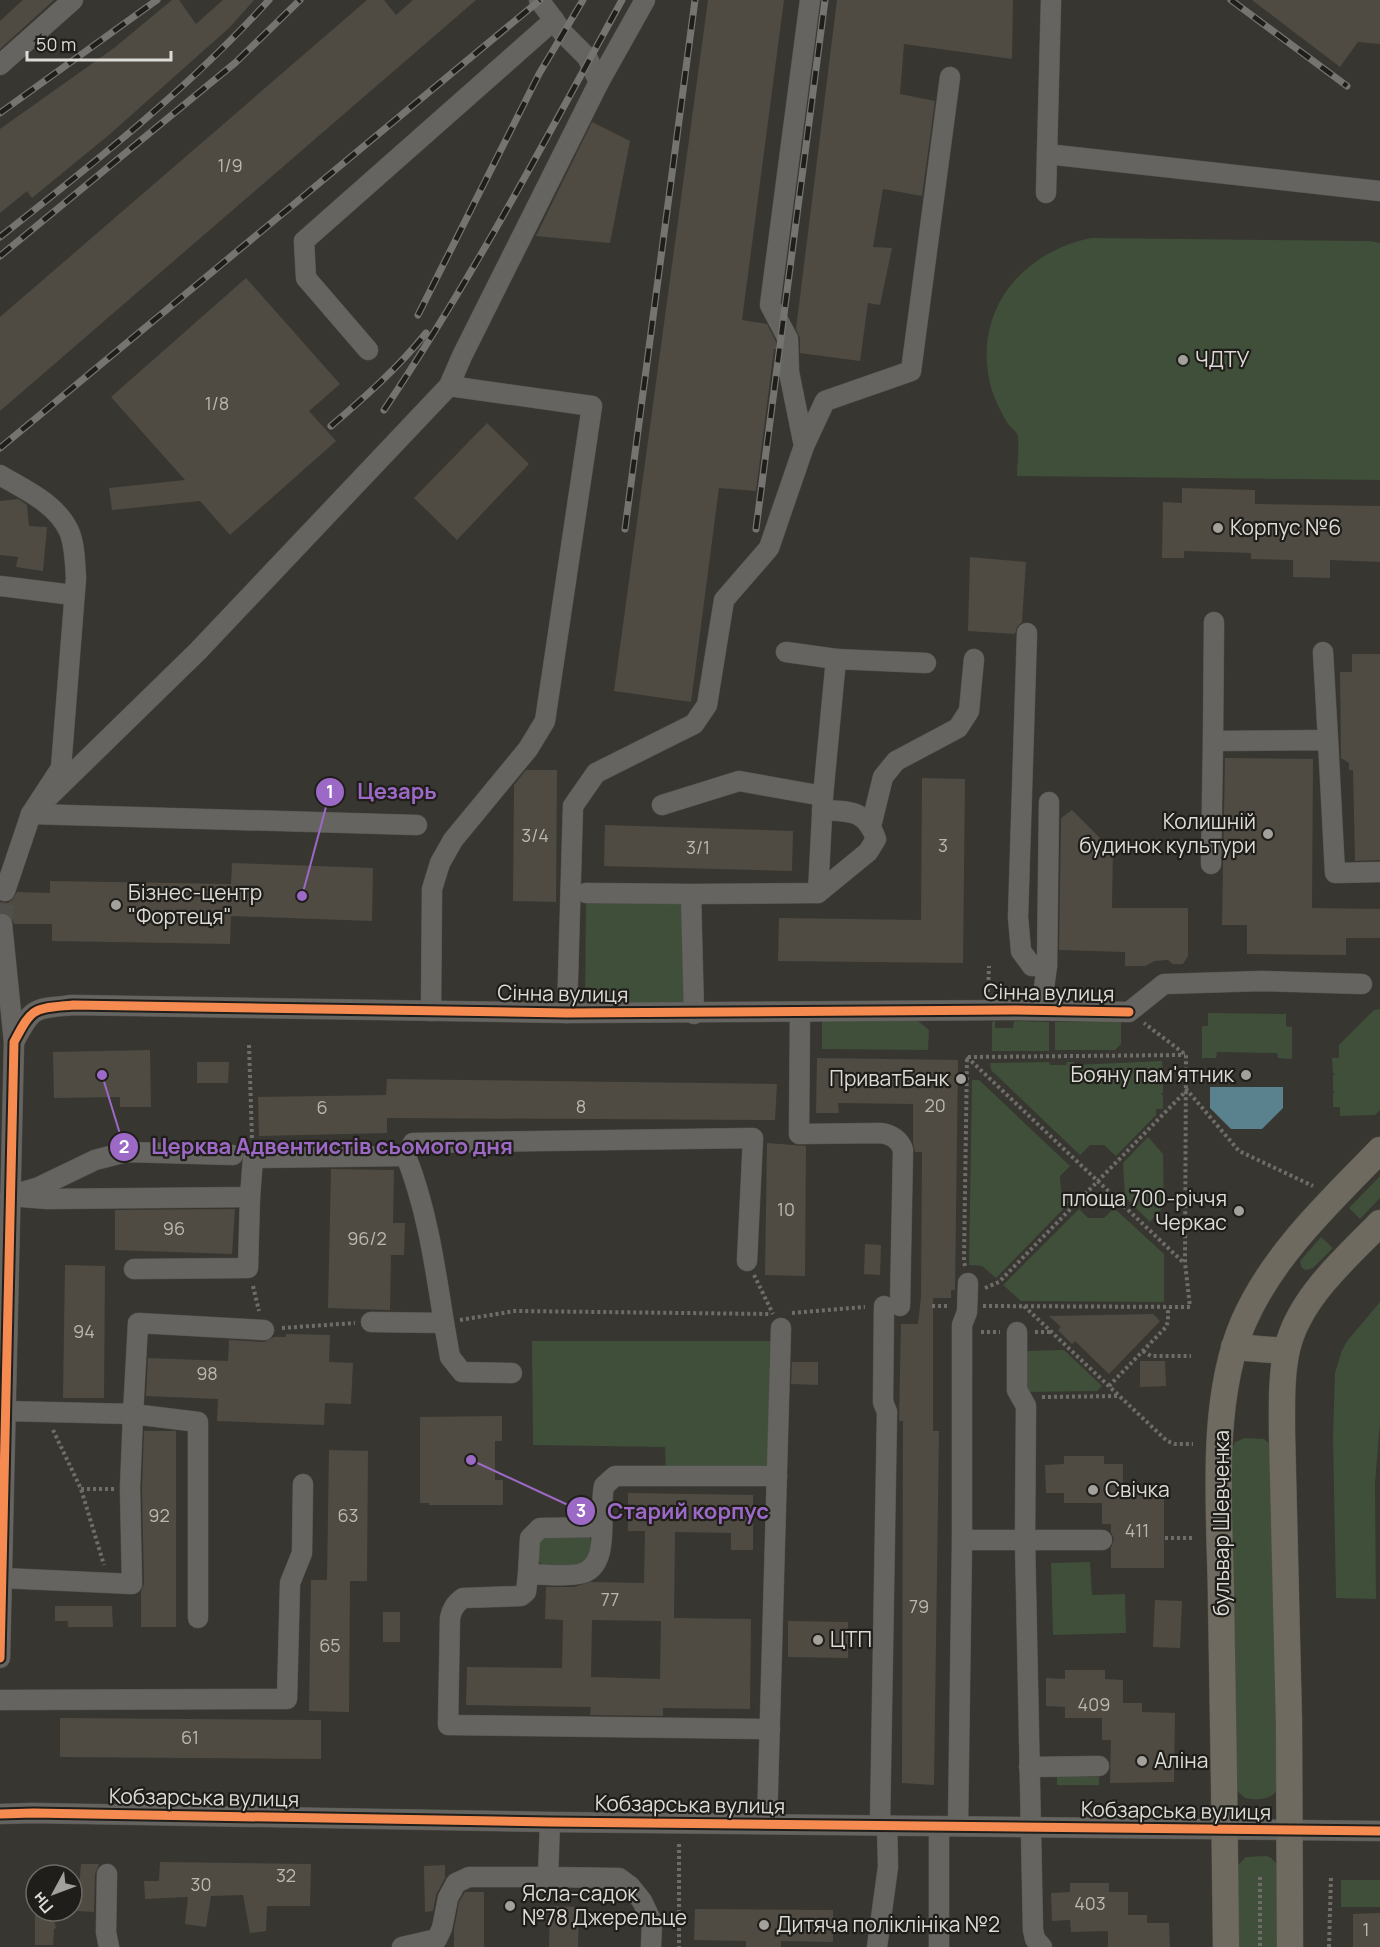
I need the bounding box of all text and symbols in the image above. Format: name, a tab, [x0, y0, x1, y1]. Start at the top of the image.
scale bar	[27, 24, 171, 62]
text: 50 m	[36, 32, 76, 56]
house number: 1/9	[217, 153, 243, 177]
place label: ЧДТУ	[1195, 345, 1250, 373]
marker: ЧДТУ	[1176, 353, 1190, 367]
house number: 1/8	[205, 391, 229, 415]
place label: Корпус №6	[1230, 513, 1341, 541]
marker: Корпус №6	[1211, 521, 1225, 535]
callout: Цезарь	[315, 772, 449, 812]
text: Цезарь	[357, 776, 437, 806]
text: 1	[326, 779, 334, 803]
place label: Колишній будинок культури	[1079, 807, 1256, 859]
house number: 3/4	[521, 823, 549, 847]
marker: Колишній будинок культури	[1261, 827, 1275, 841]
house number: 3	[938, 833, 948, 857]
house number: 3/1	[686, 835, 710, 859]
place label: Бізнес-центр "Фортеця"	[128, 878, 262, 930]
marker: Бізнес-центр "Фортеця"	[109, 898, 123, 912]
street label: Сінна вулиця	[983, 977, 1115, 1007]
street label: Сінна вулиця	[497, 978, 629, 1008]
place label: Бояну пам'ятник	[1071, 1060, 1235, 1088]
place label: ПриватБанк	[829, 1064, 950, 1092]
marker: Бояну пам'ятник	[1239, 1068, 1253, 1082]
marker: ПриватБанк	[954, 1072, 968, 1086]
house number: 20	[924, 1093, 946, 1117]
house number: 8	[576, 1094, 586, 1118]
house number: 6	[316, 1095, 328, 1119]
callout: Церква Адвентистів сьомого дня	[109, 1127, 525, 1167]
text: Церква Адвентистів сьомого дня	[151, 1131, 513, 1161]
text: 2	[119, 1134, 129, 1158]
place label: площа 700-річчя Черкас	[1062, 1184, 1227, 1236]
house number: 10	[777, 1197, 795, 1221]
marker: площа 700-річчя Черкас	[1232, 1204, 1246, 1218]
house number: 96	[163, 1216, 185, 1240]
house number: 96/2	[347, 1226, 387, 1250]
house number: 94	[73, 1319, 95, 1343]
house number: 98	[196, 1361, 218, 1385]
street label: бульвар Шевченка	[1207, 1430, 1235, 1616]
place label: Свічка	[1105, 1475, 1170, 1503]
marker: Свічка	[1086, 1483, 1100, 1497]
callout: Старий корпус	[566, 1491, 781, 1531]
text: Старий корпус	[607, 1496, 769, 1526]
text: 3	[576, 1498, 586, 1522]
house number: 92	[148, 1503, 170, 1527]
house number: 63	[337, 1503, 359, 1527]
house number: 411	[1125, 1518, 1149, 1542]
house number: 77	[601, 1587, 619, 1611]
house number: 79	[909, 1594, 929, 1618]
place label: ЦТП	[830, 1625, 872, 1653]
house number: 65	[319, 1633, 341, 1657]
marker: ЦТП	[811, 1633, 825, 1647]
house number: 409	[1078, 1692, 1110, 1716]
house number: 61	[181, 1725, 199, 1749]
place label: Аліна	[1154, 1746, 1208, 1774]
marker: Аліна	[1135, 1754, 1149, 1768]
street label: Кобзарська вулиця	[109, 1781, 299, 1813]
street label: Кобзарська вулиця	[595, 1788, 785, 1820]
street label: Кобзарська вулиця	[1081, 1794, 1271, 1826]
north arrow	[24, 1863, 84, 1923]
house number: 32	[276, 1863, 296, 1887]
house number: 30	[191, 1872, 211, 1896]
place label: Ясла-садок №78 Джерельце	[522, 1879, 687, 1931]
text: Пн	[27, 1887, 58, 1918]
house number: 403	[1074, 1891, 1106, 1915]
marker: Ясла-садок №78 Джерельце	[503, 1899, 517, 1913]
place label: Дитяча поліклініка №2	[776, 1910, 1000, 1938]
house number: 1	[1362, 1917, 1370, 1941]
marker: Дитяча поліклініка №2	[757, 1918, 771, 1932]

